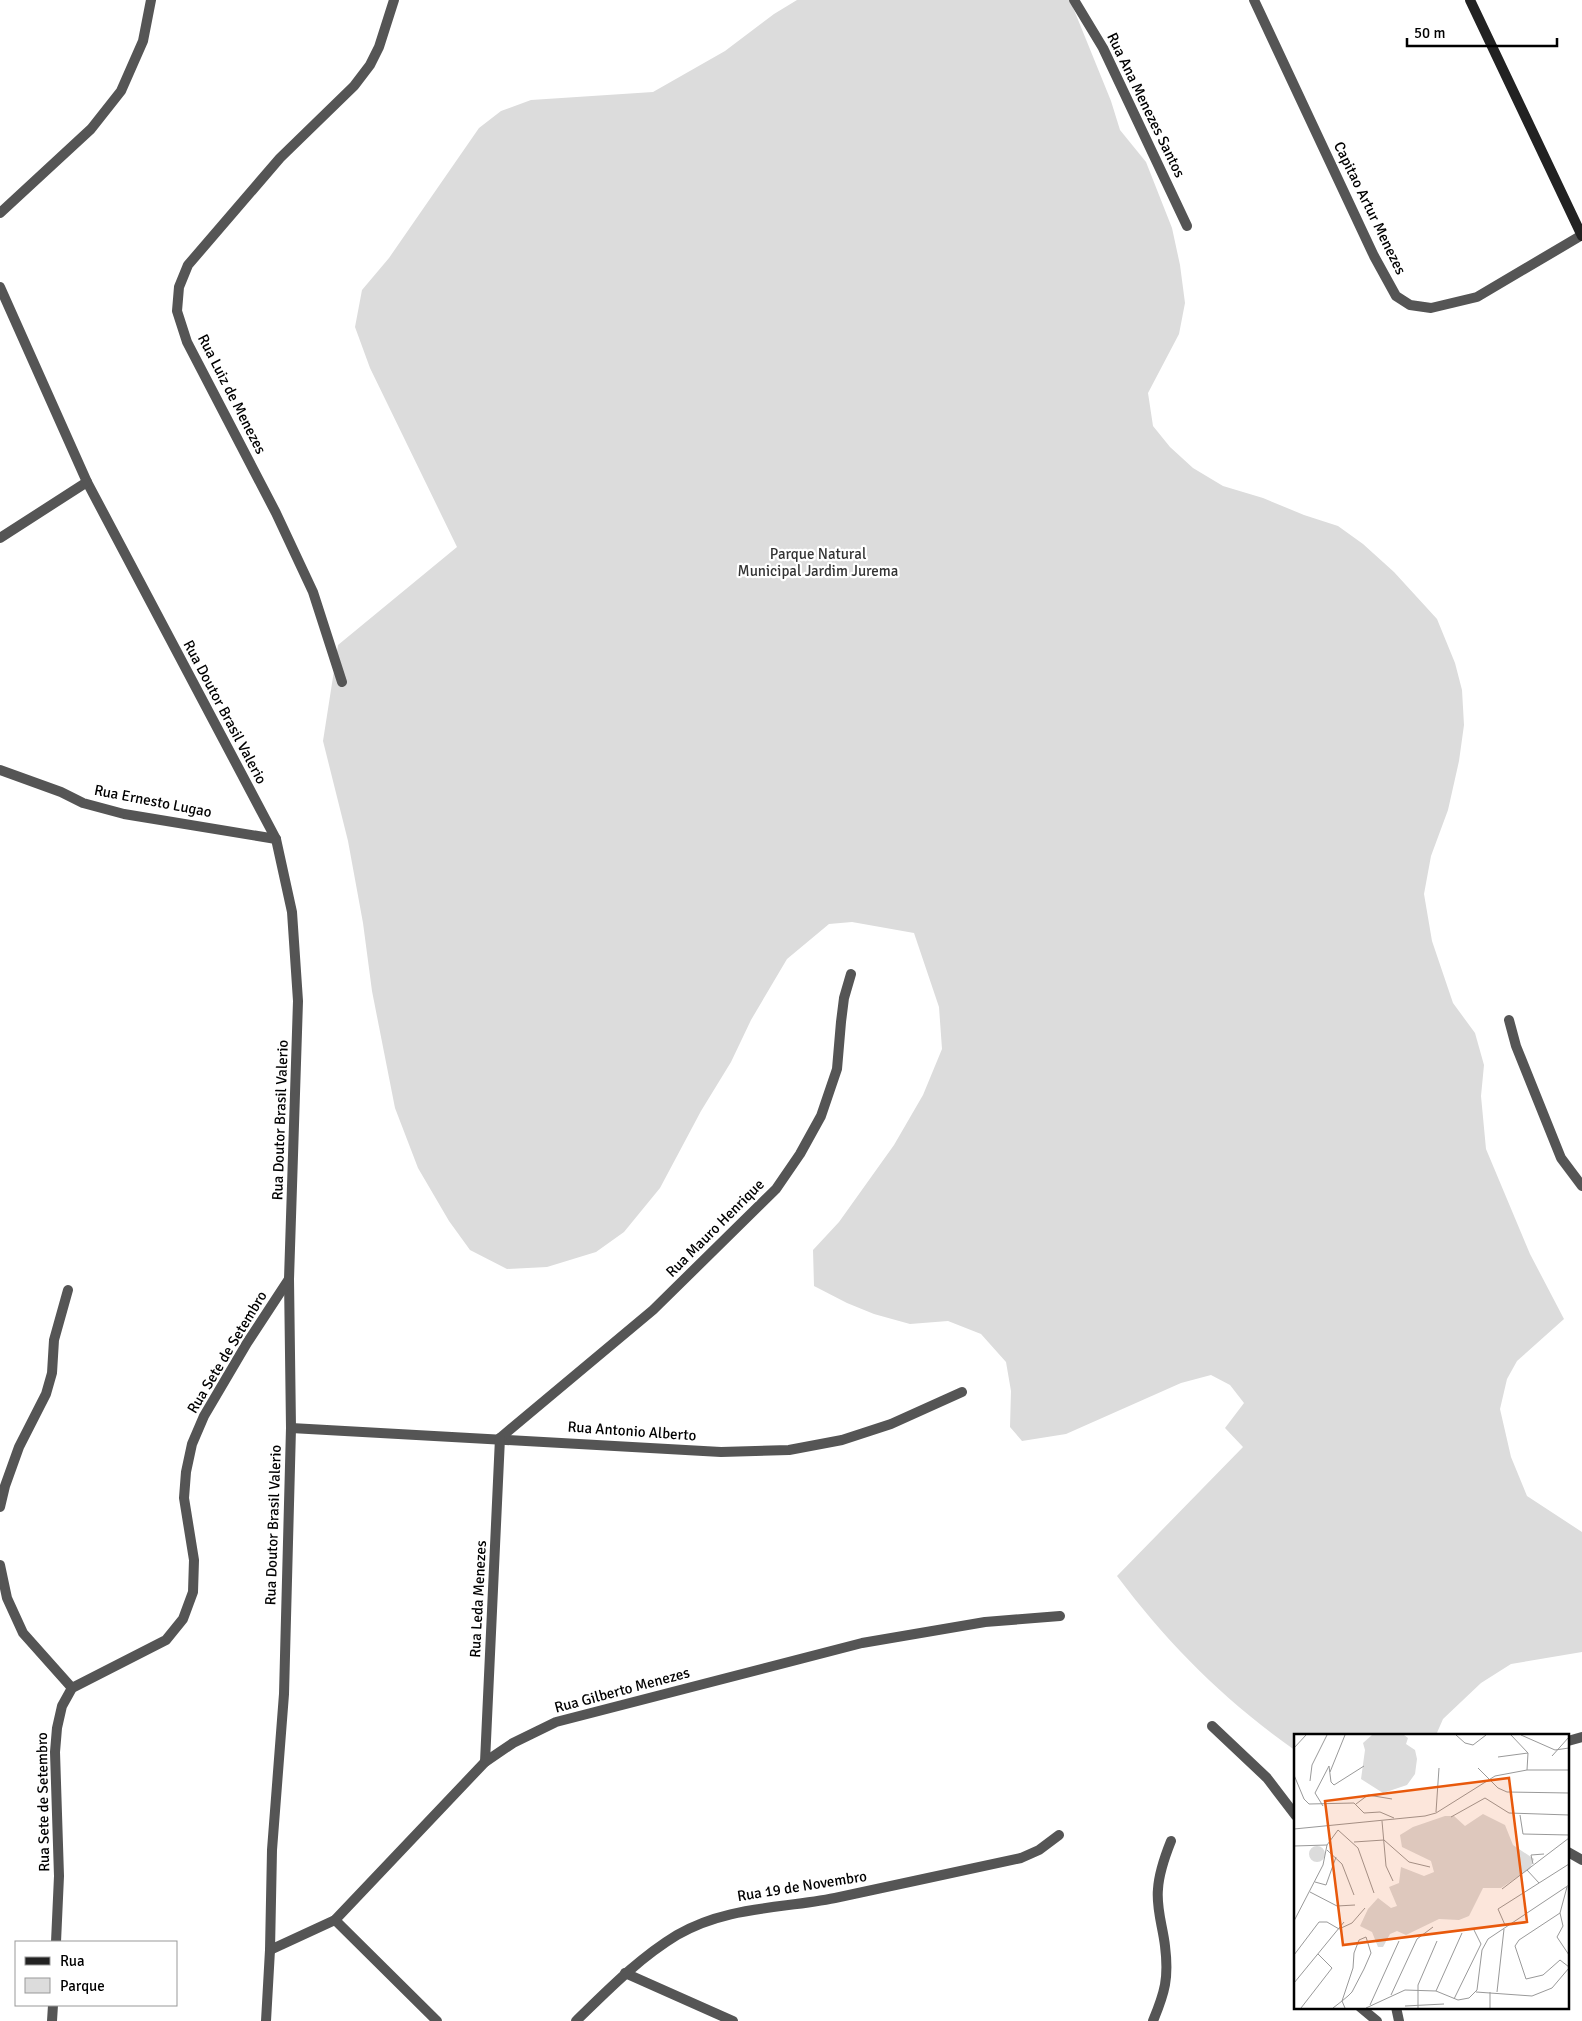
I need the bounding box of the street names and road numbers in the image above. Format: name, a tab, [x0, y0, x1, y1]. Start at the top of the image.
street label: Rua Ana Menezes Santos	[1103, 30, 1189, 181]
street label: Capitao Artur Menezes	[1330, 139, 1410, 278]
street label: Rua Luiz de Menezes	[194, 331, 270, 457]
street label: Rua Doutor Brasil Valerio	[179, 637, 271, 787]
street label: Rua Ernesto Lugao	[93, 781, 213, 821]
street label: Rua Doutor Brasil Valerio	[268, 1039, 292, 1201]
street label: Rua Mauro Henrique	[662, 1175, 768, 1281]
street label: Rua Sete de Setembro	[183, 1287, 271, 1416]
street label: Rua Antonio Alberto	[567, 1418, 697, 1444]
street label: Rua Doutor Brasil Valerio	[261, 1444, 285, 1606]
street label: Rua Leda Menezes	[466, 1539, 490, 1658]
street label: Rua Gilberto Menezes	[552, 1663, 692, 1717]
street label: Rua Sete de Setembro	[33, 1732, 53, 1872]
street label: Rua 19 de Novembro	[736, 1867, 868, 1905]

